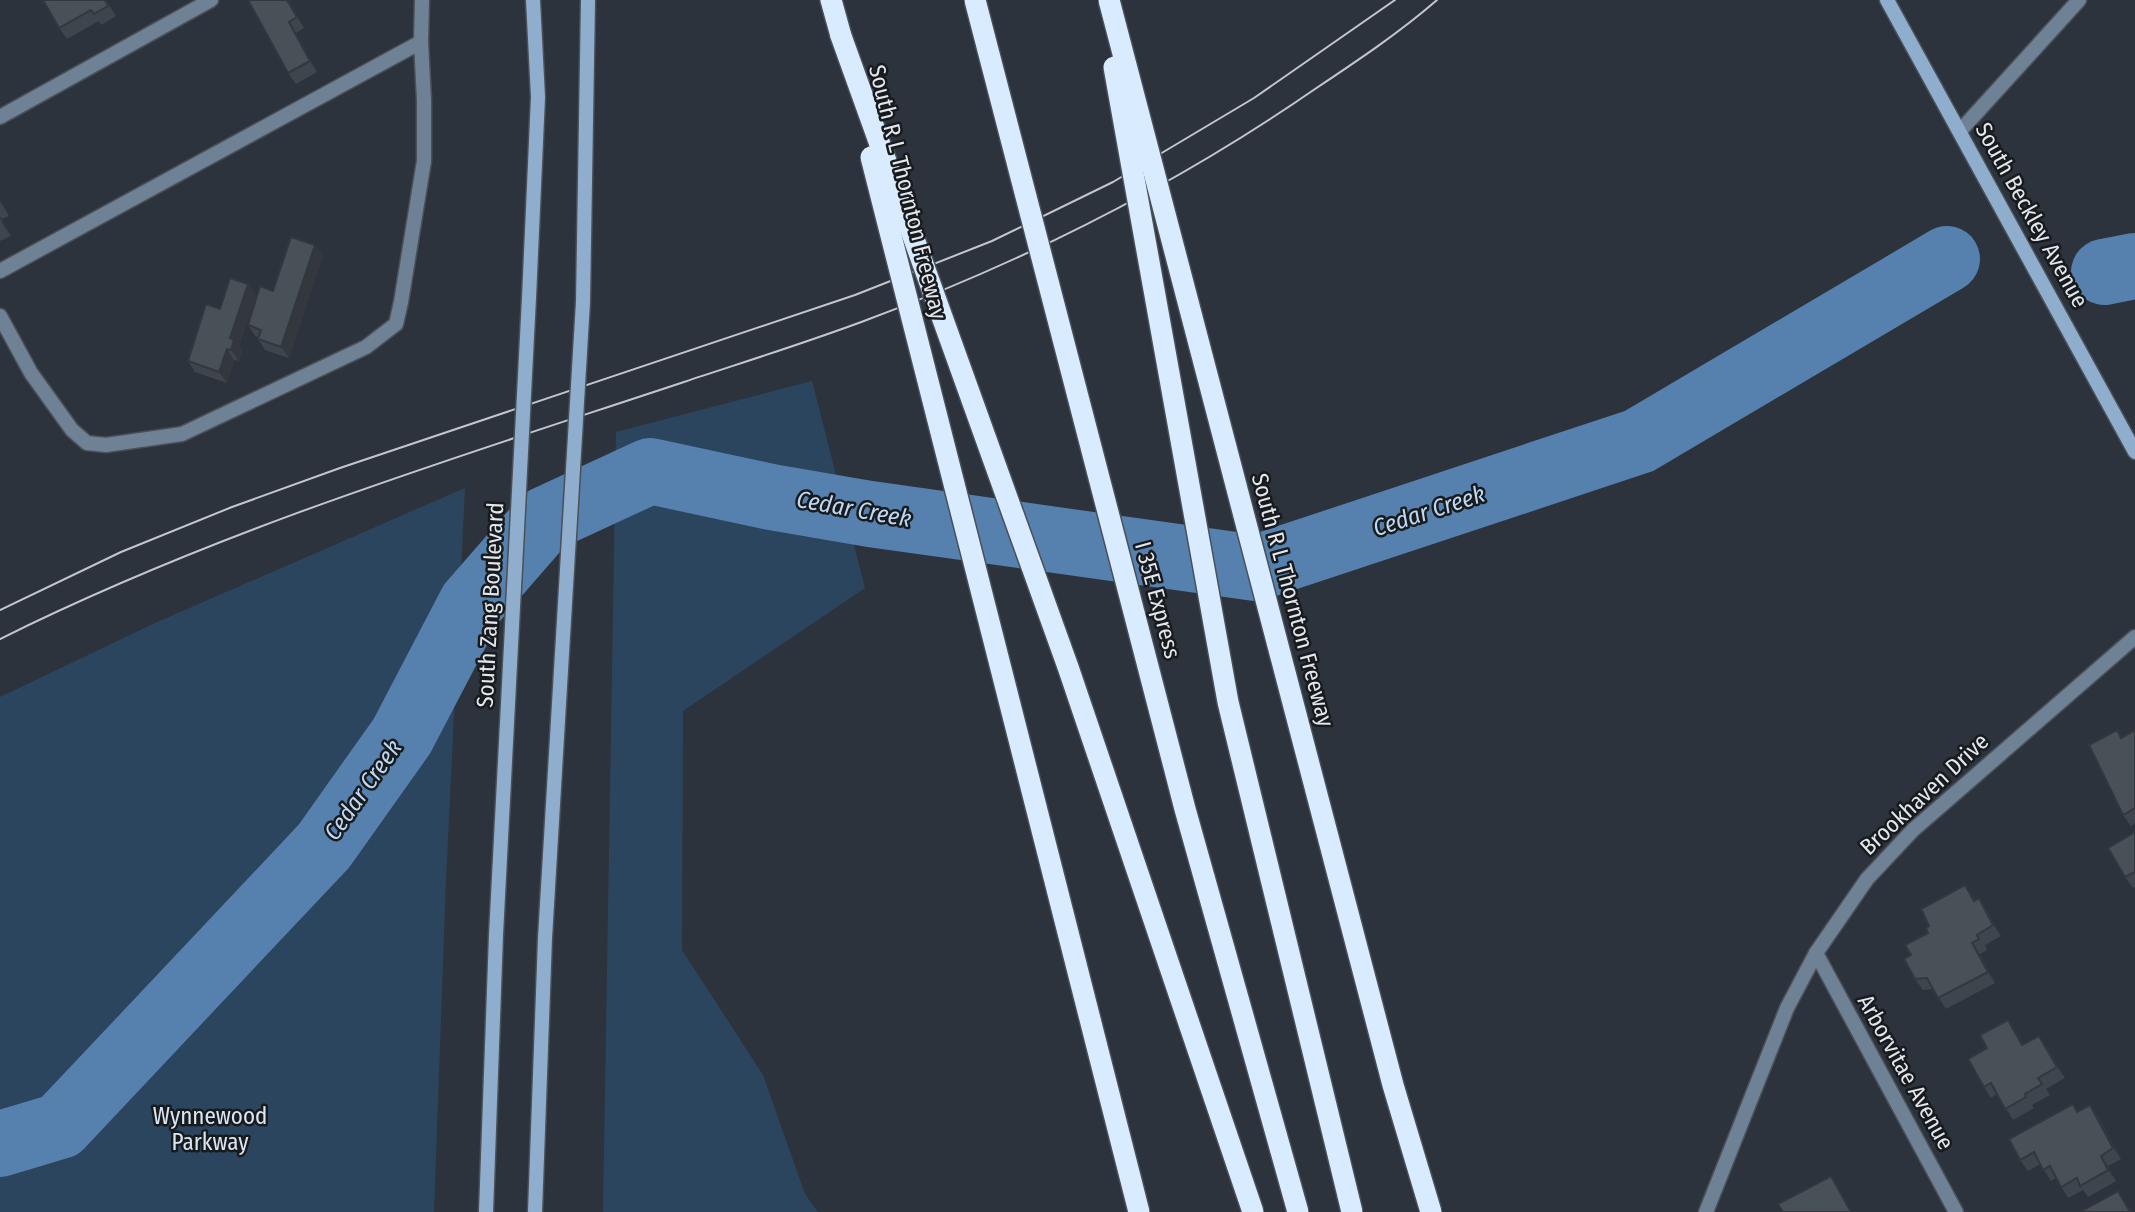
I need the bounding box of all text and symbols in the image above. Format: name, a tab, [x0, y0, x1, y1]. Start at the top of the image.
street label: South R L Thornton Freeway	[863, 62, 953, 323]
street label: South Beckley Avenue	[1970, 118, 2094, 312]
street label: South R L Thornton Freeway	[1246, 470, 1341, 731]
water label: Cedar Creek	[1370, 480, 1489, 542]
water label: Cedar Creek	[794, 485, 914, 533]
street label: South Zang Boulevard	[471, 502, 509, 708]
street label: I 35E Express	[1129, 539, 1187, 662]
street label: Brookhaven Drive	[1854, 727, 1994, 861]
water label: Cedar Creek	[318, 734, 408, 846]
street label: Arborvitae Avenue	[1852, 990, 1960, 1154]
park label: Wynnewood Parkway	[153, 1102, 267, 1156]

